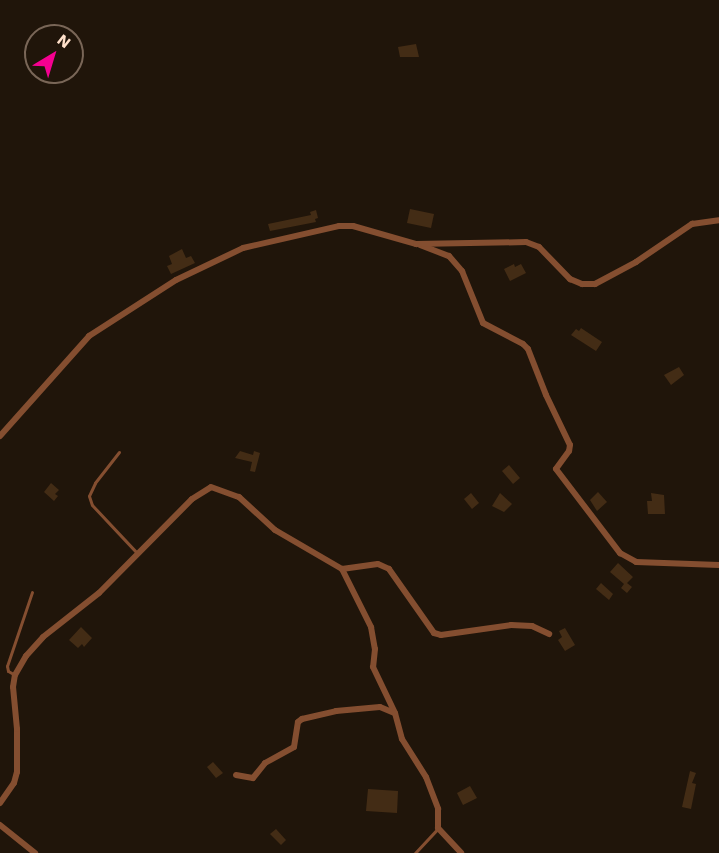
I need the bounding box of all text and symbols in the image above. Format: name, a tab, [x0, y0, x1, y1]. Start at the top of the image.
north arrow	[24, 24, 84, 84]
text: N	[54, 30, 75, 52]

